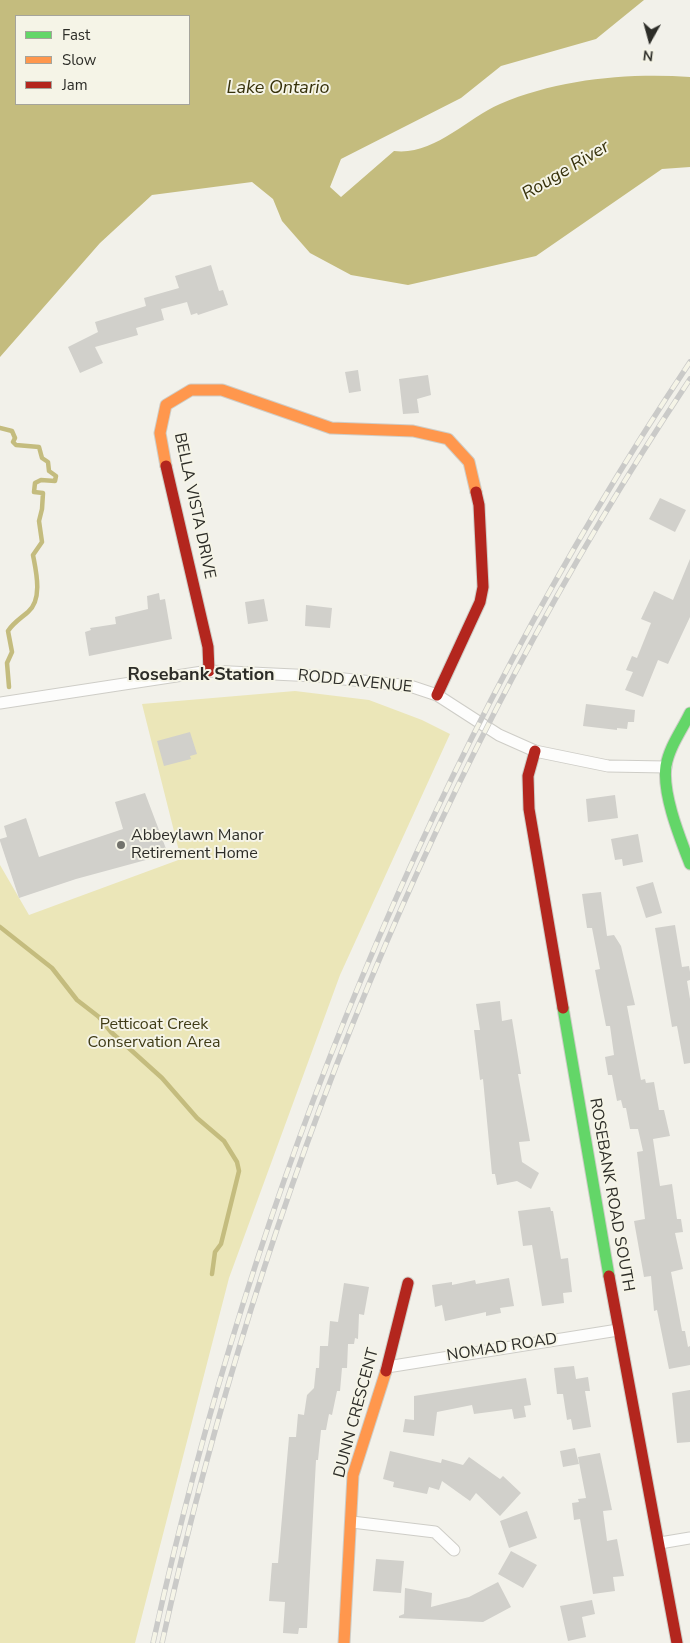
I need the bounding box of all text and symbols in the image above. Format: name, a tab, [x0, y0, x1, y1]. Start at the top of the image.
legend	[15, 15, 190, 105]
north arrow	[625, 15, 675, 65]
text: Fast	[62, 25, 90, 45]
text: N	[642, 45, 654, 65]
text: Slow	[62, 50, 96, 70]
text: Jam	[62, 75, 88, 95]
water label: Lake Ontario	[227, 78, 329, 100]
water label: Rouge River	[518, 136, 614, 206]
street label: BELLA VISTA DRIVE	[169, 431, 219, 581]
district label: Rosebank Station	[127, 665, 275, 687]
street label: RODD AVENUE	[297, 666, 413, 698]
place label: Abbeylawn Manor Retirement Home	[131, 826, 264, 864]
marker: Abbeylawn Manor Retirement Home	[115, 839, 127, 851]
park label: Petticoat Creek Conservation Area	[88, 1015, 220, 1053]
street label: ROSEBANK ROAD SOUTH	[585, 1097, 637, 1293]
street label: NOMAD ROAD	[445, 1330, 559, 1366]
street label: DUNN CRESCENT	[330, 1346, 384, 1480]

